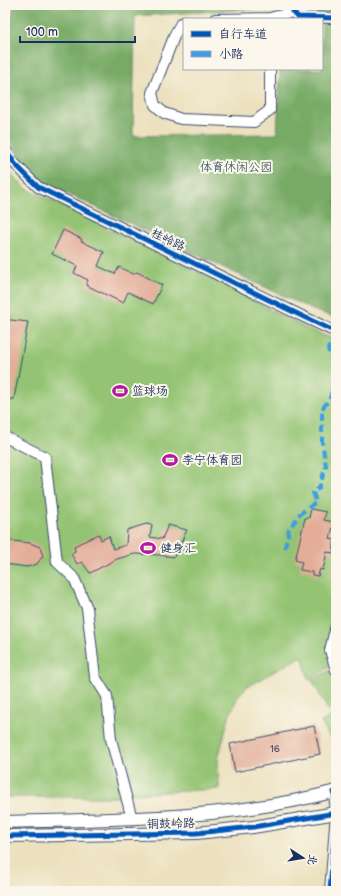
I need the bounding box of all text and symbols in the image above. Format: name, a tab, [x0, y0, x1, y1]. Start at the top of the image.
scale bar	[20, 18, 135, 44]
legend	[183, 18, 323, 70]
text: 100 m	[26, 25, 58, 40]
text: 自行车道	[219, 27, 267, 42]
text: 小路	[219, 47, 243, 62]
park label: 体育休闲公园	[200, 160, 272, 175]
street label: 桂岭路	[149, 225, 187, 255]
sports icon: 篮球场	[111, 382, 129, 400]
place label: 篮球场	[132, 384, 168, 399]
sports icon: 李宁体育园	[161, 451, 179, 469]
place label: 李宁体育园	[182, 453, 242, 468]
sports icon: 健身汇	[139, 539, 157, 557]
place label: 健身汇	[160, 541, 196, 556]
house number: 16	[270, 743, 280, 755]
street label: 铜鼓岭路	[147, 816, 195, 832]
north arrow	[283, 838, 323, 878]
text: 北	[305, 853, 320, 867]

